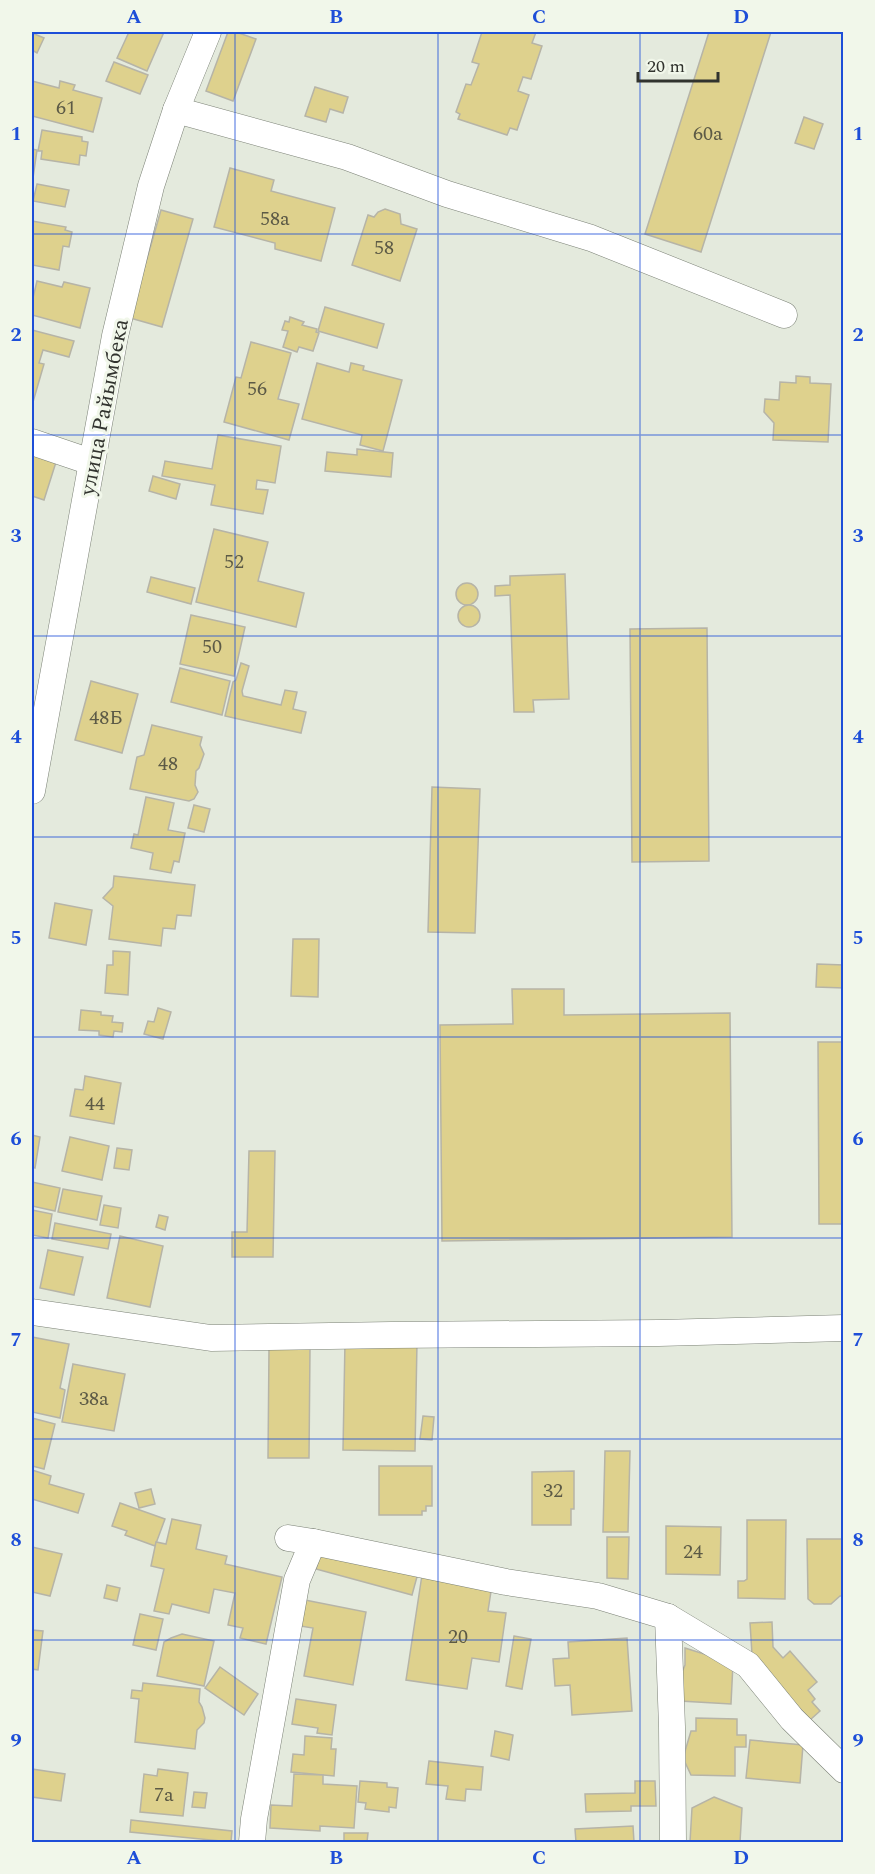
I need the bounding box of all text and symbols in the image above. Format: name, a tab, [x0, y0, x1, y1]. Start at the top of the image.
text: A	[126, 2, 142, 32]
text: B	[329, 2, 343, 32]
text: C	[532, 2, 546, 32]
text: D	[733, 2, 749, 32]
scale bar	[638, 45, 718, 83]
text: 20 m	[647, 53, 685, 80]
house number: 61	[56, 93, 76, 123]
text: 1	[10, 119, 22, 149]
house number: 60а	[693, 119, 723, 149]
text: 1	[852, 119, 864, 149]
house number: 58а	[260, 204, 290, 234]
house number: 58	[374, 233, 394, 263]
street label: улица Райымбека	[71, 316, 138, 500]
text: 2	[10, 320, 22, 350]
text: 2	[852, 320, 864, 350]
house number: 56	[247, 374, 267, 404]
text: 3	[10, 521, 22, 551]
text: 3	[852, 521, 864, 551]
house number: 52	[224, 547, 244, 577]
house number: 50	[202, 632, 222, 662]
house number: 48Б	[89, 703, 123, 733]
text: 4	[10, 722, 22, 752]
text: 4	[852, 722, 864, 752]
house number: 48	[158, 749, 178, 779]
text: 5	[10, 923, 22, 953]
text: 5	[852, 923, 864, 953]
house number: 44	[85, 1089, 105, 1119]
text: 6	[10, 1124, 22, 1154]
text: 6	[852, 1124, 864, 1154]
text: 7	[10, 1325, 22, 1355]
text: 7	[852, 1325, 864, 1355]
house number: 38а	[79, 1384, 109, 1414]
house number: 32	[543, 1476, 563, 1506]
text: 8	[10, 1525, 22, 1555]
text: 8	[852, 1525, 864, 1555]
house number: 24	[683, 1537, 703, 1567]
house number: 20	[448, 1622, 468, 1652]
text: 9	[10, 1726, 22, 1756]
text: 9	[852, 1726, 864, 1756]
house number: 7а	[154, 1780, 174, 1810]
text: A	[126, 1843, 142, 1873]
text: B	[329, 1843, 343, 1873]
text: C	[532, 1843, 546, 1873]
text: D	[733, 1843, 749, 1873]

